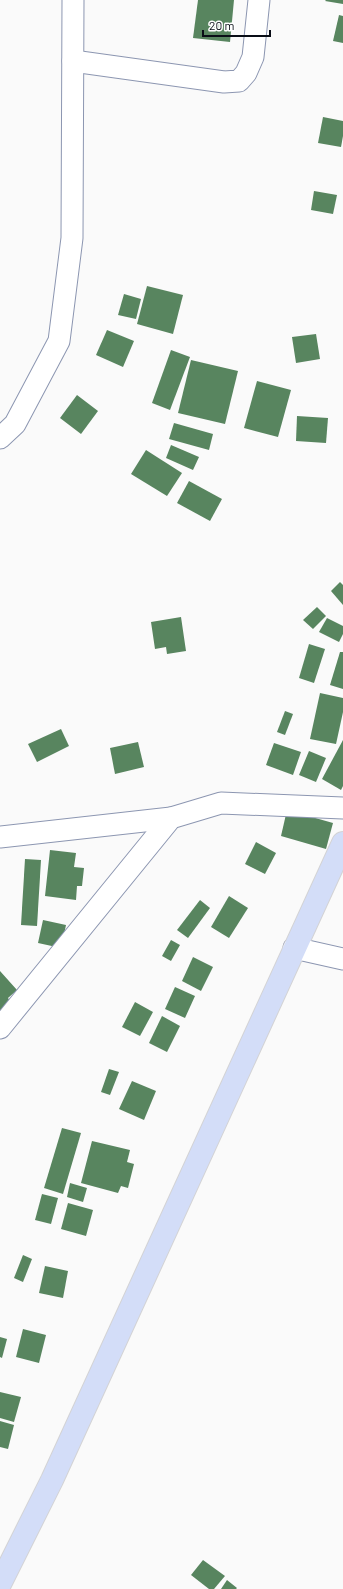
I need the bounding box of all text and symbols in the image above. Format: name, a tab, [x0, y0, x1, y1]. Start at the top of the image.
scale bar	[203, 12, 270, 38]
text: 20 m	[209, 18, 235, 32]

